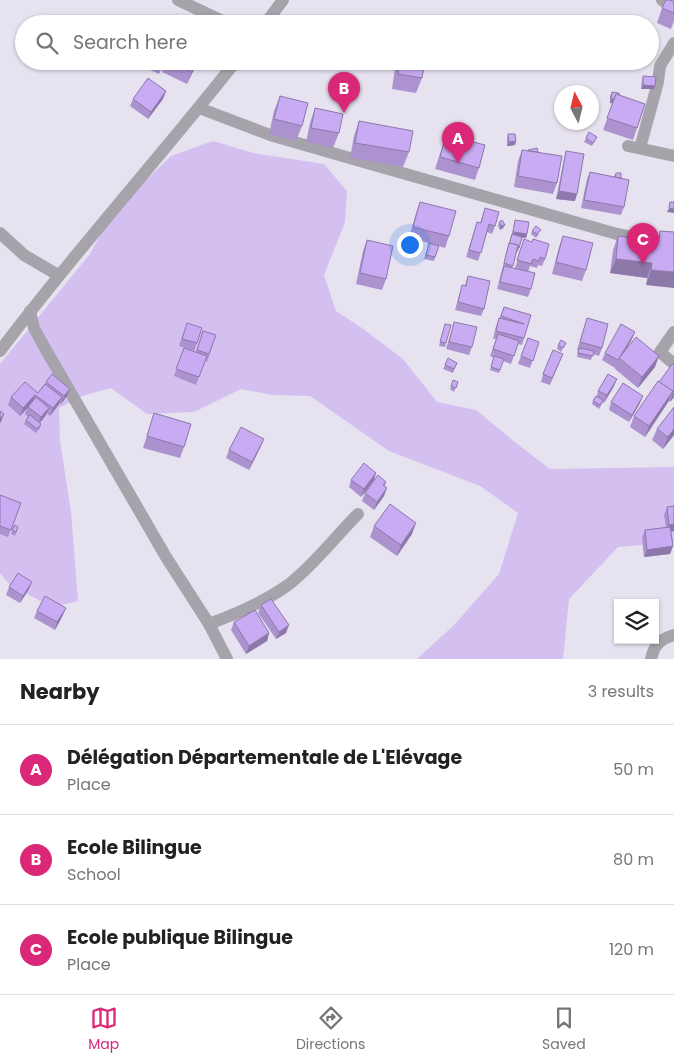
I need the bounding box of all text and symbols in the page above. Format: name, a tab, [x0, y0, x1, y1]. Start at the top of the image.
search box	[15, 15, 659, 70]
icon: search	[33, 29, 61, 57]
text: Search here	[73, 29, 187, 56]
pin: B	[328, 72, 360, 113]
north arrow	[554, 85, 599, 130]
pin: A	[442, 122, 474, 163]
pin: C	[627, 223, 659, 264]
your location	[397, 232, 423, 258]
map controls	[614, 599, 659, 644]
button: layers	[614, 599, 659, 644]
text: Nearby	[20, 677, 100, 706]
text: 3 results	[588, 680, 654, 703]
text: Délégation Départementale de L'Elévage	[67, 744, 462, 771]
text: A	[30, 758, 42, 781]
text: 50 m	[613, 758, 654, 781]
text: Place	[67, 773, 111, 796]
text: Ecole Bilingue	[67, 834, 202, 861]
text: B	[31, 848, 41, 871]
text: 80 m	[613, 848, 654, 871]
text: School	[67, 863, 121, 886]
text: Ecole publique Bilingue	[67, 924, 293, 951]
text: C	[30, 938, 42, 961]
text: 120 m	[609, 938, 654, 961]
text: Place	[67, 953, 111, 976]
tab: Map	[88, 1004, 119, 1055]
tab: Directions	[296, 1004, 365, 1055]
tab: Saved	[542, 1004, 586, 1055]

